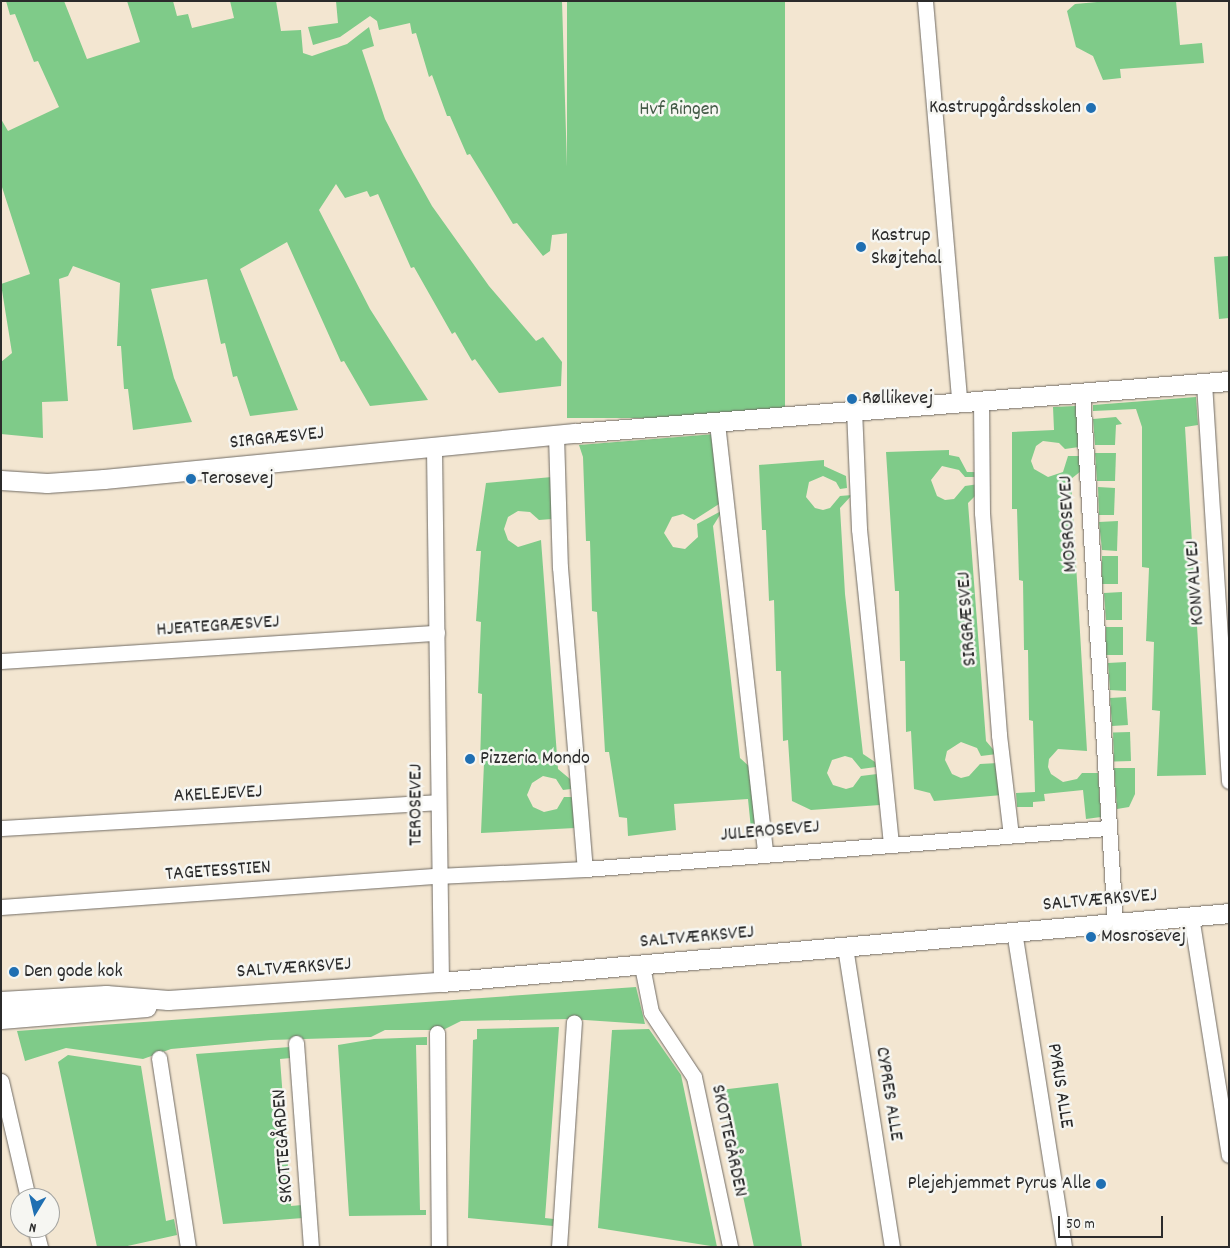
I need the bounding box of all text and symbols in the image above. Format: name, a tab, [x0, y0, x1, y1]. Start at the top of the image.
place label: Kastrupgårdsskolen	[929, 96, 1081, 120]
park label: Hvf Ringen	[639, 98, 719, 122]
marker: Kastrupgårdsskolen	[1085, 102, 1097, 114]
place label: Kastrup Skøjtehal	[871, 224, 942, 271]
marker: Kastrup Skøjtehal	[855, 241, 867, 253]
place label: Røllikevej	[862, 387, 933, 411]
marker: Røllikevej	[846, 393, 858, 405]
street label: SIRGRÆSVEJ	[229, 422, 325, 456]
place label: Terosevej	[201, 467, 274, 491]
marker: Terosevej	[185, 473, 197, 485]
street label: MOSROSEVEJ	[1054, 475, 1084, 573]
street label: KONVALVEJ	[1181, 540, 1211, 626]
street label: SIRGRÆSVEJ	[953, 571, 983, 667]
street label: HJERTEGRÆSVEJ	[156, 611, 280, 643]
place label: Pizzeria Mondo	[480, 747, 590, 771]
marker: Pizzeria Mondo	[464, 753, 476, 765]
street label: TEROSEVEJ	[405, 764, 429, 846]
street label: AKELEJEVEJ	[173, 781, 263, 809]
street label: JULEROSEVEJ	[720, 816, 820, 848]
street label: TAGETESSTIEN	[164, 856, 272, 888]
street label: SALTVÆRKSVEJ	[1042, 884, 1158, 918]
street label: SALTVÆRKSVEJ	[639, 921, 755, 955]
place label: Mosrosevej	[1101, 925, 1186, 949]
marker: Mosrosevej	[1085, 931, 1097, 943]
street label: SALTVÆRKSVEJ	[236, 953, 352, 985]
place label: Den gode kok	[24, 960, 123, 984]
marker: Den gode kok	[8, 966, 20, 978]
street label: PYRUS ALLE	[1040, 1042, 1078, 1130]
street label: CYPRES ALLE	[869, 1045, 907, 1143]
street label: SKOTTEGÅRDEN	[704, 1083, 752, 1199]
street label: SKOTTEGÅRDEN	[268, 1088, 300, 1204]
place label: Plejehjemmet Pyrus Alle	[907, 1172, 1091, 1196]
marker: Plejehjemmet Pyrus Alle	[1095, 1178, 1107, 1190]
north arrow	[10, 1188, 60, 1238]
scale bar	[1060, 1206, 1165, 1238]
text: 50 m	[1066, 1214, 1095, 1236]
text: N	[28, 1216, 38, 1237]

